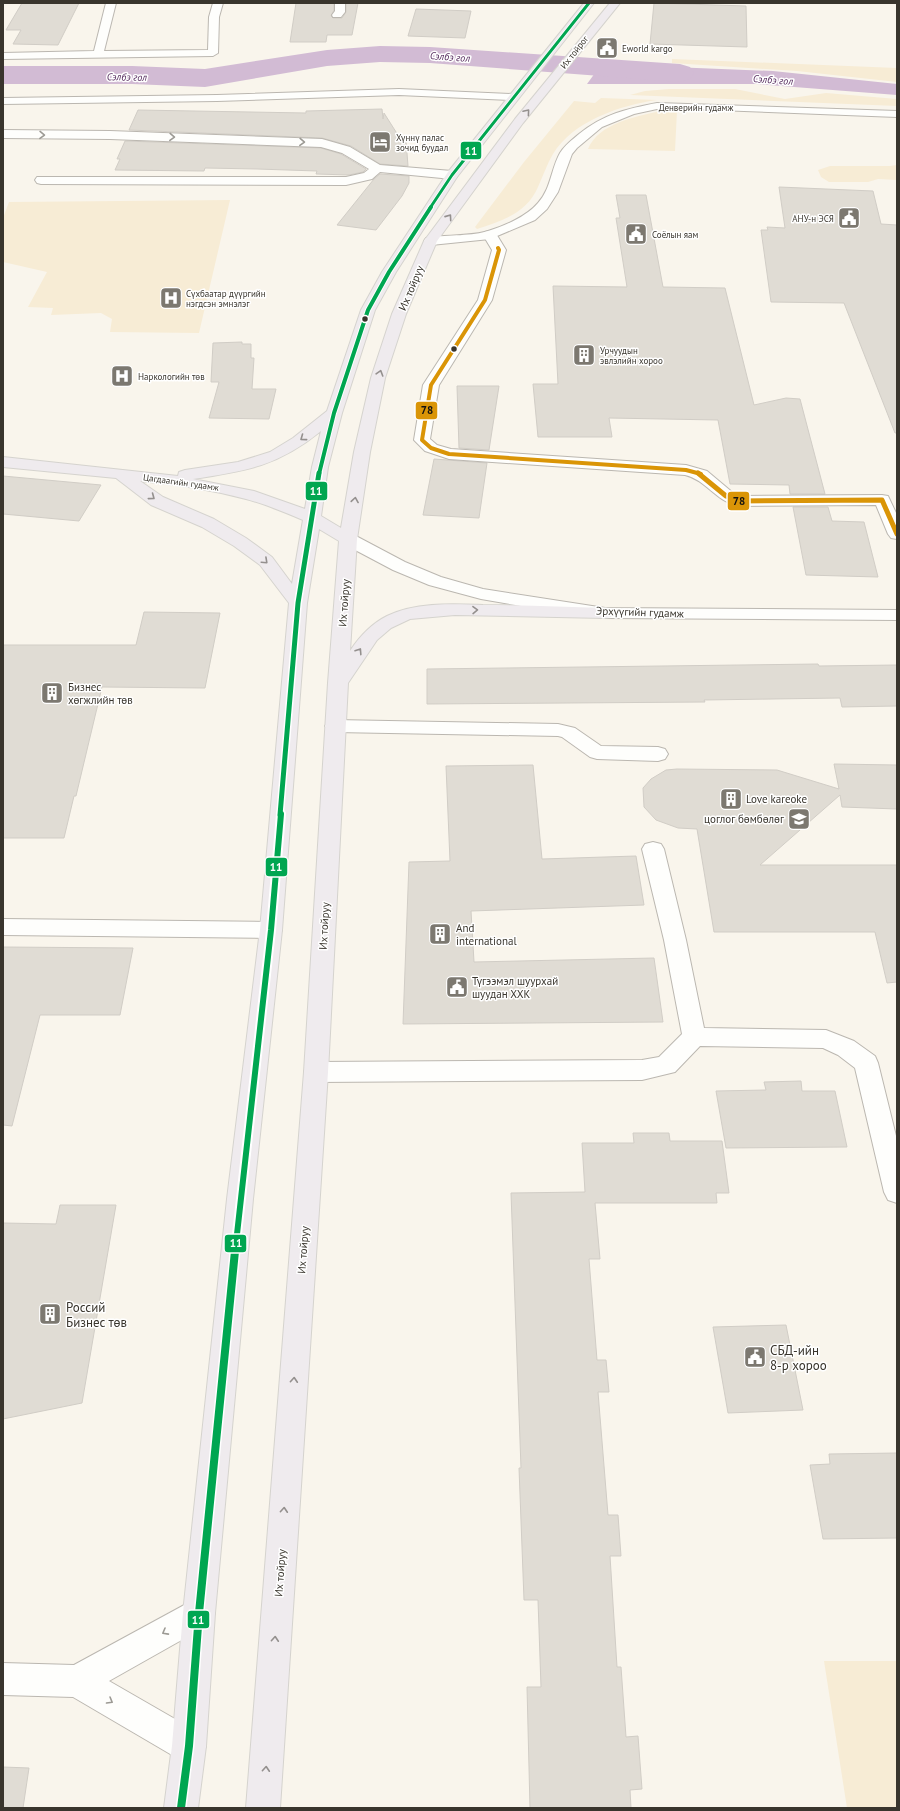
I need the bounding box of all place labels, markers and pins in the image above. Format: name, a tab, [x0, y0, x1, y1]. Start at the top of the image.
public building icon: Eworld kargo	[594, 35, 620, 61]
place label: Eworld kargo	[622, 43, 673, 54]
hotel icon: Хүннү палас зочид буудал	[367, 129, 393, 155]
place label: Хүннү палас зочид буудал	[396, 132, 448, 153]
public building icon: АНУ-н ЭСЯ	[836, 205, 862, 231]
place label: АНУ-н ЭСЯ	[792, 213, 834, 224]
public building icon: Соёлын яам	[623, 221, 649, 247]
place label: Соёлын яам	[652, 229, 698, 240]
hospital icon: Сүхбаатар дүүргийн нэгдсэн эмнэлэг	[158, 285, 184, 311]
place label: Сүхбаатар дүүргийн нэгдсэн эмнэлэг	[186, 288, 266, 309]
unlabelled marker	[360, 314, 370, 324]
building icon: Урчуудын эвлэлийн хороо	[571, 342, 597, 368]
unlabelled marker	[449, 344, 459, 354]
place label: Урчуудын эвлэлийн хороо	[600, 345, 663, 366]
hospital icon: Наркологийн төв	[109, 363, 135, 389]
place label: Наркологийн төв	[138, 371, 205, 382]
building icon: Бизнес хөгжлийн төв	[39, 680, 65, 706]
place label: Бизнес хөгжлийн төв	[68, 680, 133, 707]
building icon: Love kareoke	[718, 786, 744, 812]
place label: Love kareoke	[746, 792, 807, 806]
school or university icon: цоглог бөмбөлөг	[786, 806, 812, 832]
place label: цоглог бөмбөлөг	[704, 812, 785, 826]
building icon: And international	[427, 921, 453, 947]
place label: And international	[456, 921, 517, 948]
public building icon: Түгээмэл шуурхай шуудан ХХК	[444, 974, 470, 1000]
place label: Түгээмэл шуурхай шуудан ХХК	[472, 974, 558, 1001]
place label: Россий Бизнес төв	[66, 1299, 127, 1331]
building icon: Россий Бизнес төв	[37, 1301, 63, 1327]
place label: СБД-ийн 8-р хороо	[770, 1342, 827, 1374]
public building icon: СБД-ийн 8-р хороо	[742, 1344, 768, 1370]

